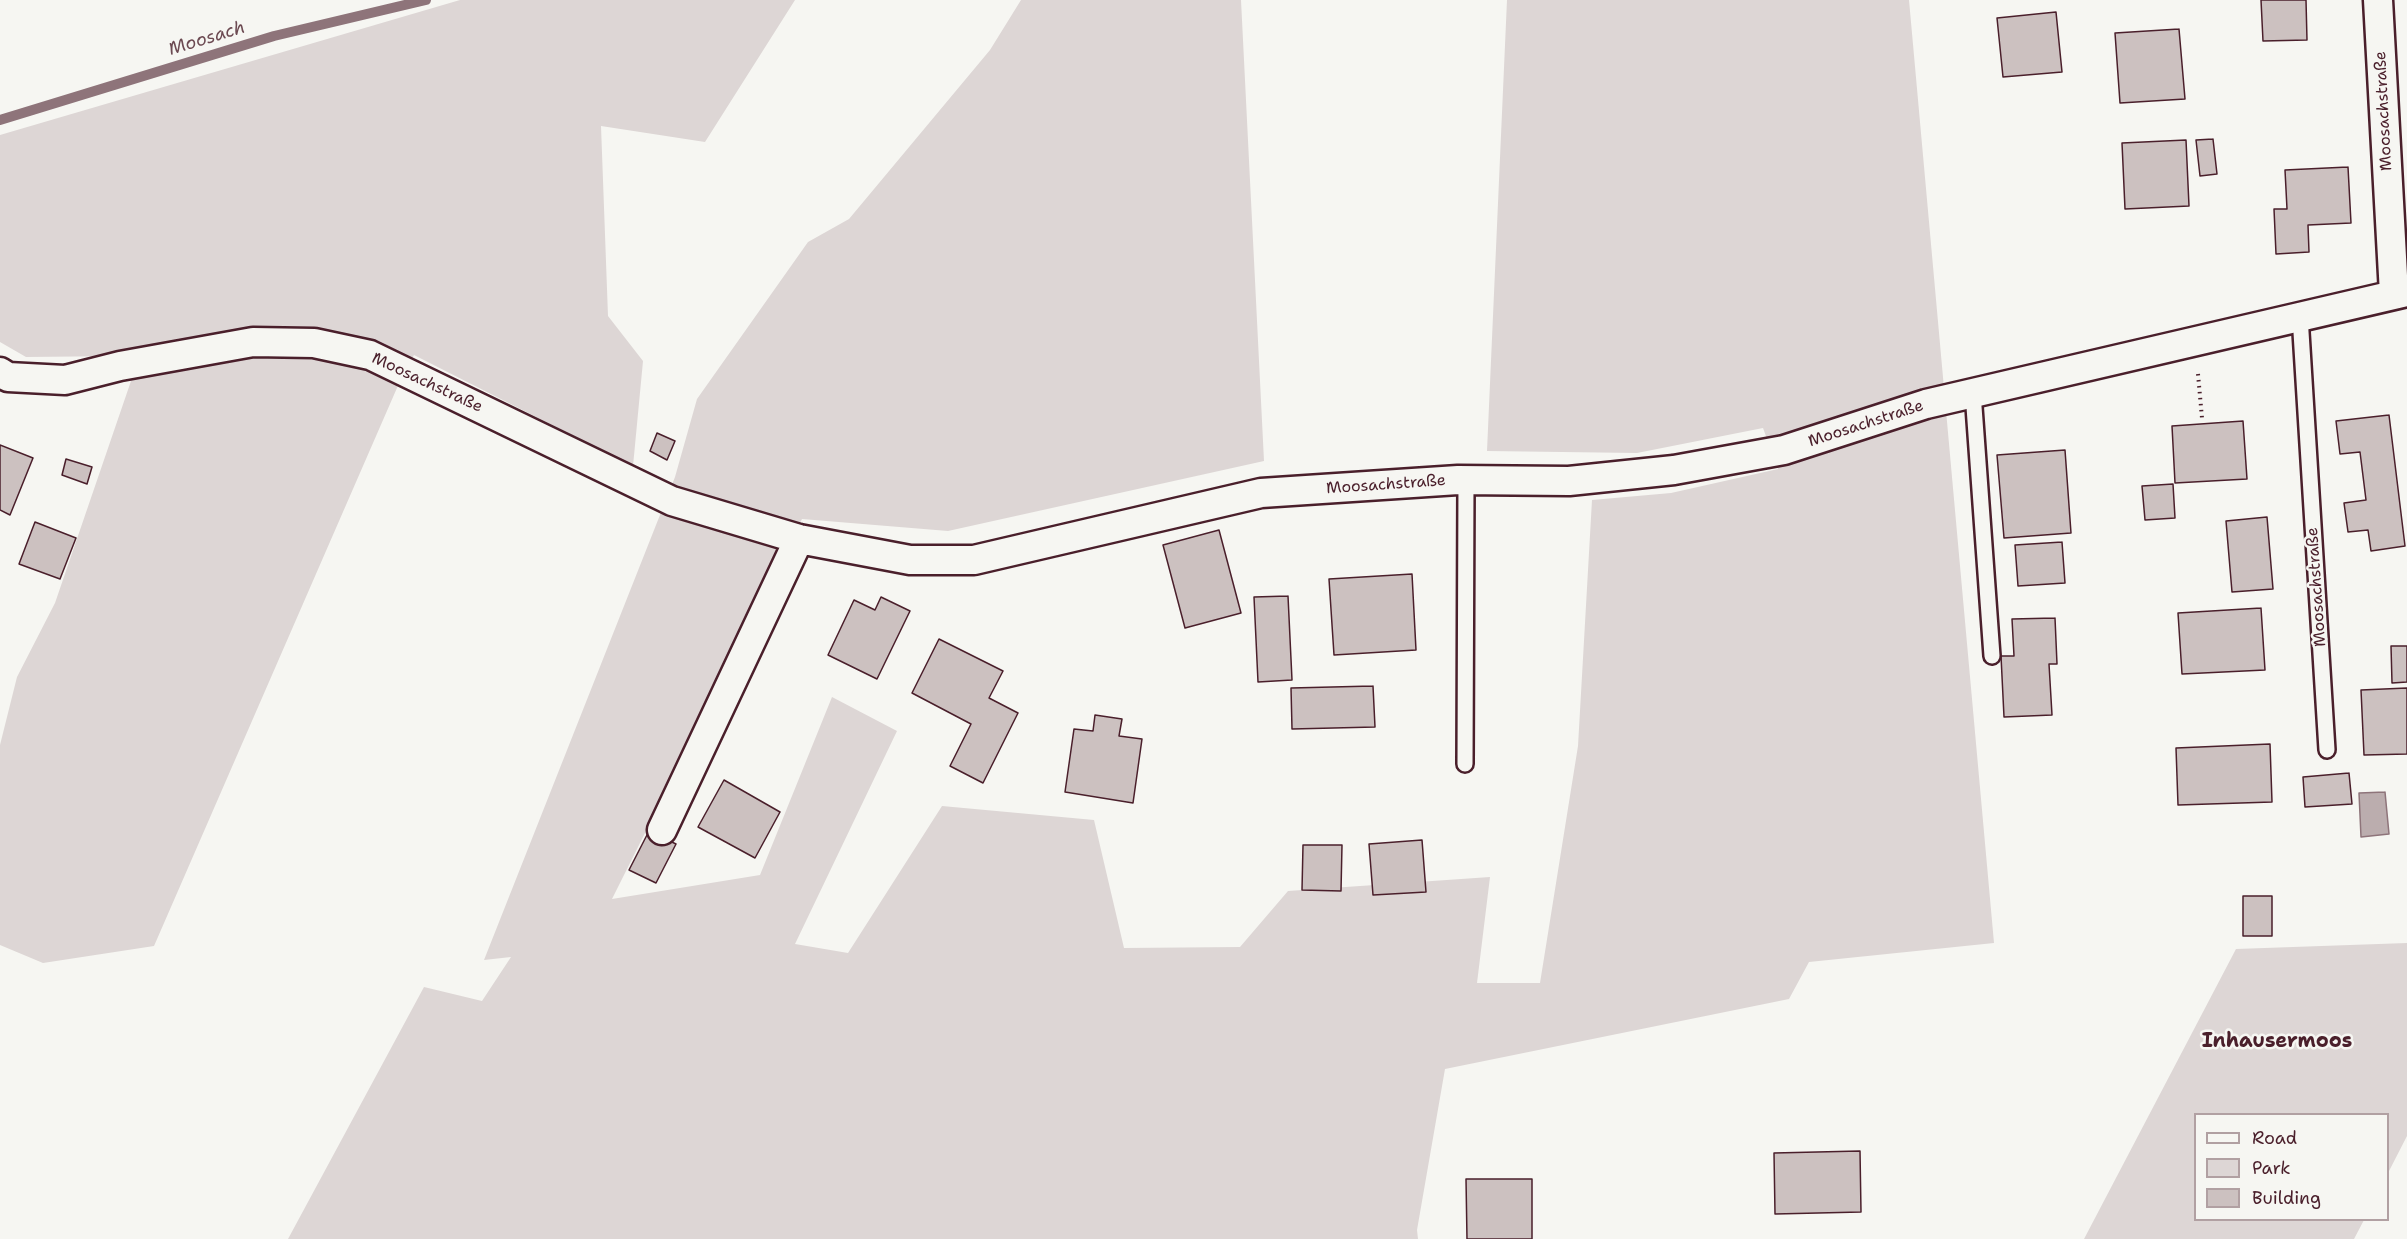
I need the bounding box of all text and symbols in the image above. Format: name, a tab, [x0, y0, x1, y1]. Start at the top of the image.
water label: Moosach	[166, 17, 248, 61]
street label: Moosachstraße	[2371, 51, 2397, 171]
street label: Moosachstraße	[369, 349, 485, 417]
street label: Moosachstraße	[1806, 396, 1926, 452]
street label: Moosachstraße	[1325, 471, 1447, 499]
street label: Moosachstraße	[2303, 526, 2331, 648]
district label: Inhausermoos	[2202, 1030, 2352, 1054]
legend	[2194, 1113, 2389, 1221]
text: Road	[2252, 1126, 2297, 1150]
text: Park	[2252, 1156, 2291, 1180]
text: Building	[2252, 1186, 2321, 1210]

